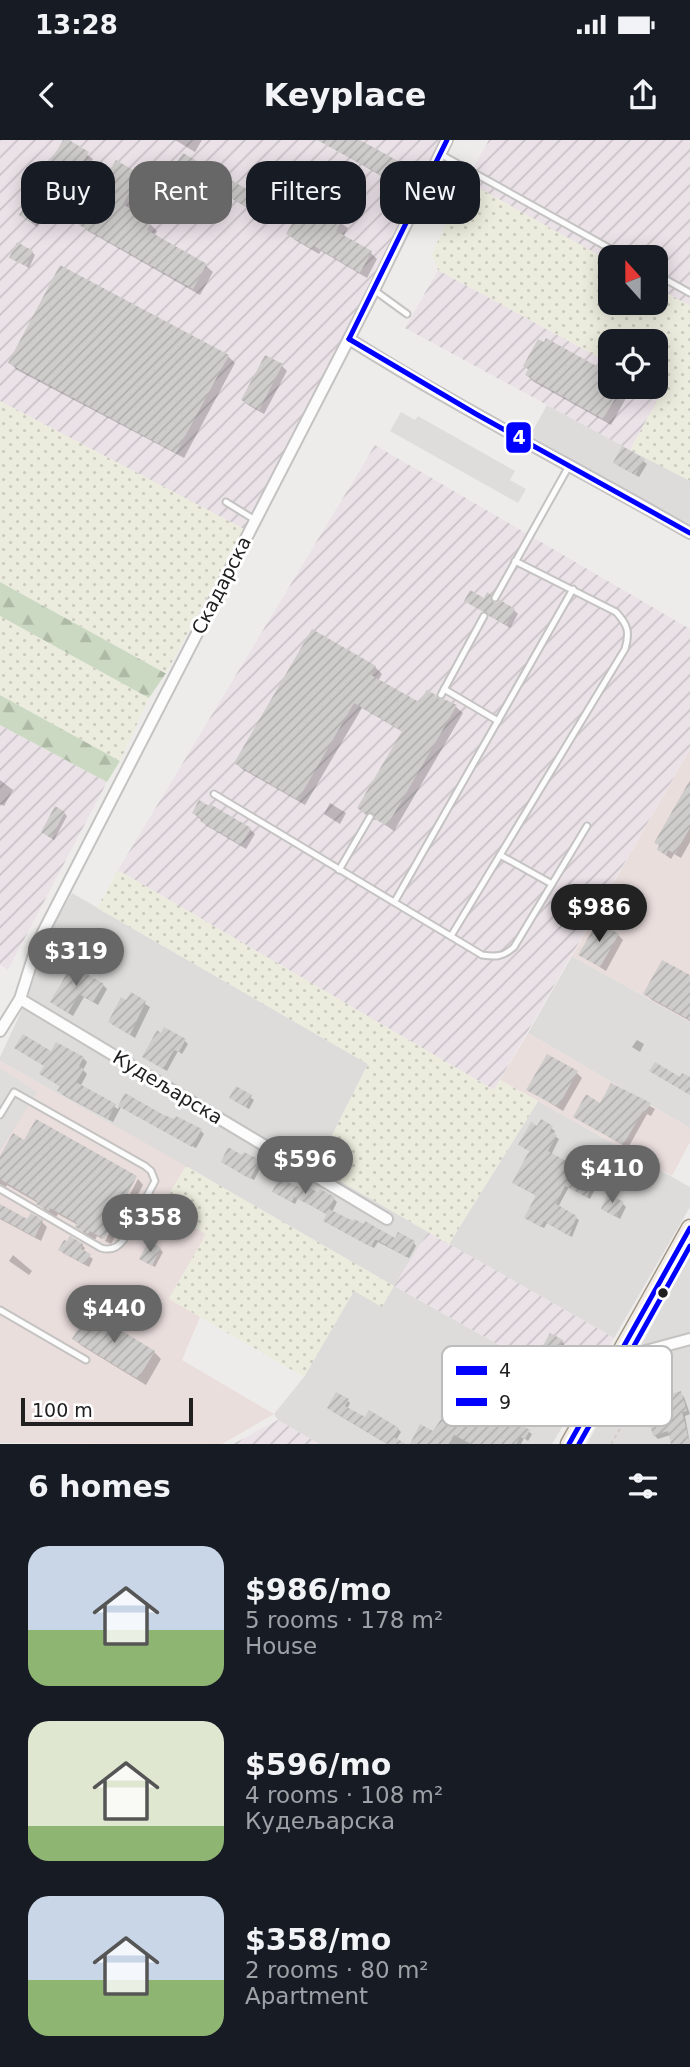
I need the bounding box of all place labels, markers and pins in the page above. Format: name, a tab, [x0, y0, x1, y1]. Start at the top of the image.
pin: $986	[558, 884, 640, 944]
pin: $319	[35, 928, 117, 988]
pin: $596	[264, 1136, 346, 1196]
pin: $410	[571, 1146, 653, 1205]
pin: $358	[109, 1194, 191, 1254]
pin: $440	[73, 1286, 155, 1345]
unlabelled marker	[656, 1286, 670, 1300]

